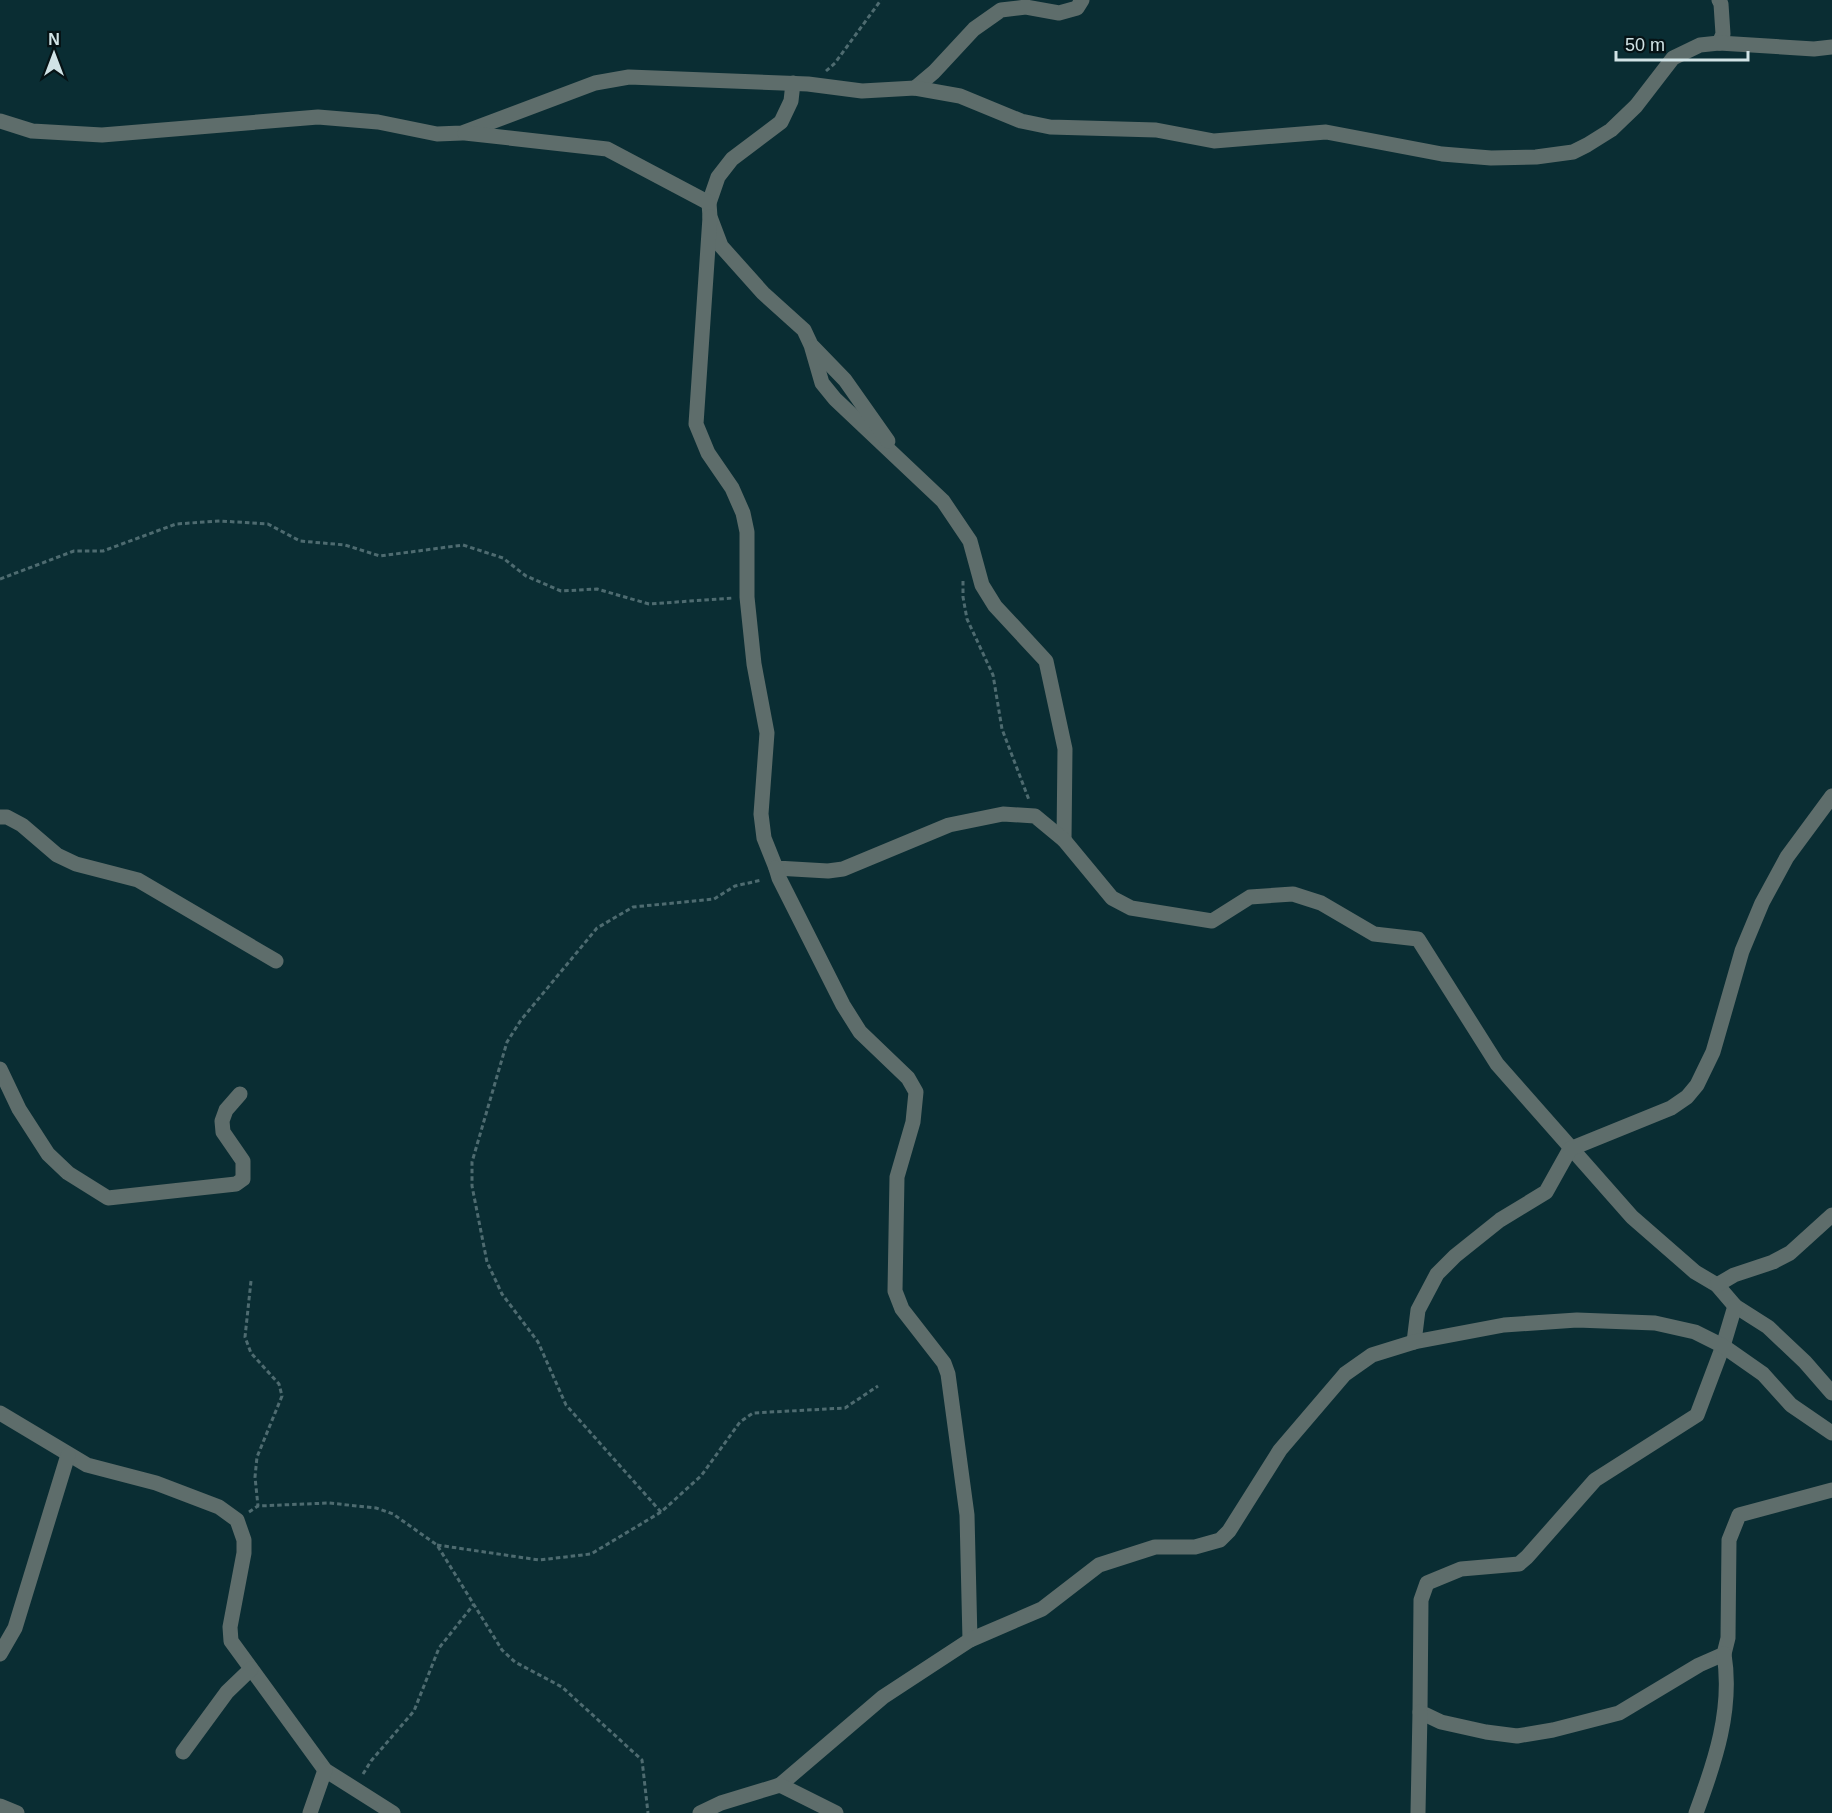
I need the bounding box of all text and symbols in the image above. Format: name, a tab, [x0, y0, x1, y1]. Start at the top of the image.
north arrow	[24, 24, 84, 84]
scale bar	[1616, 24, 1748, 62]
text: N	[48, 31, 60, 48]
text: 50 m	[1625, 35, 1665, 55]

